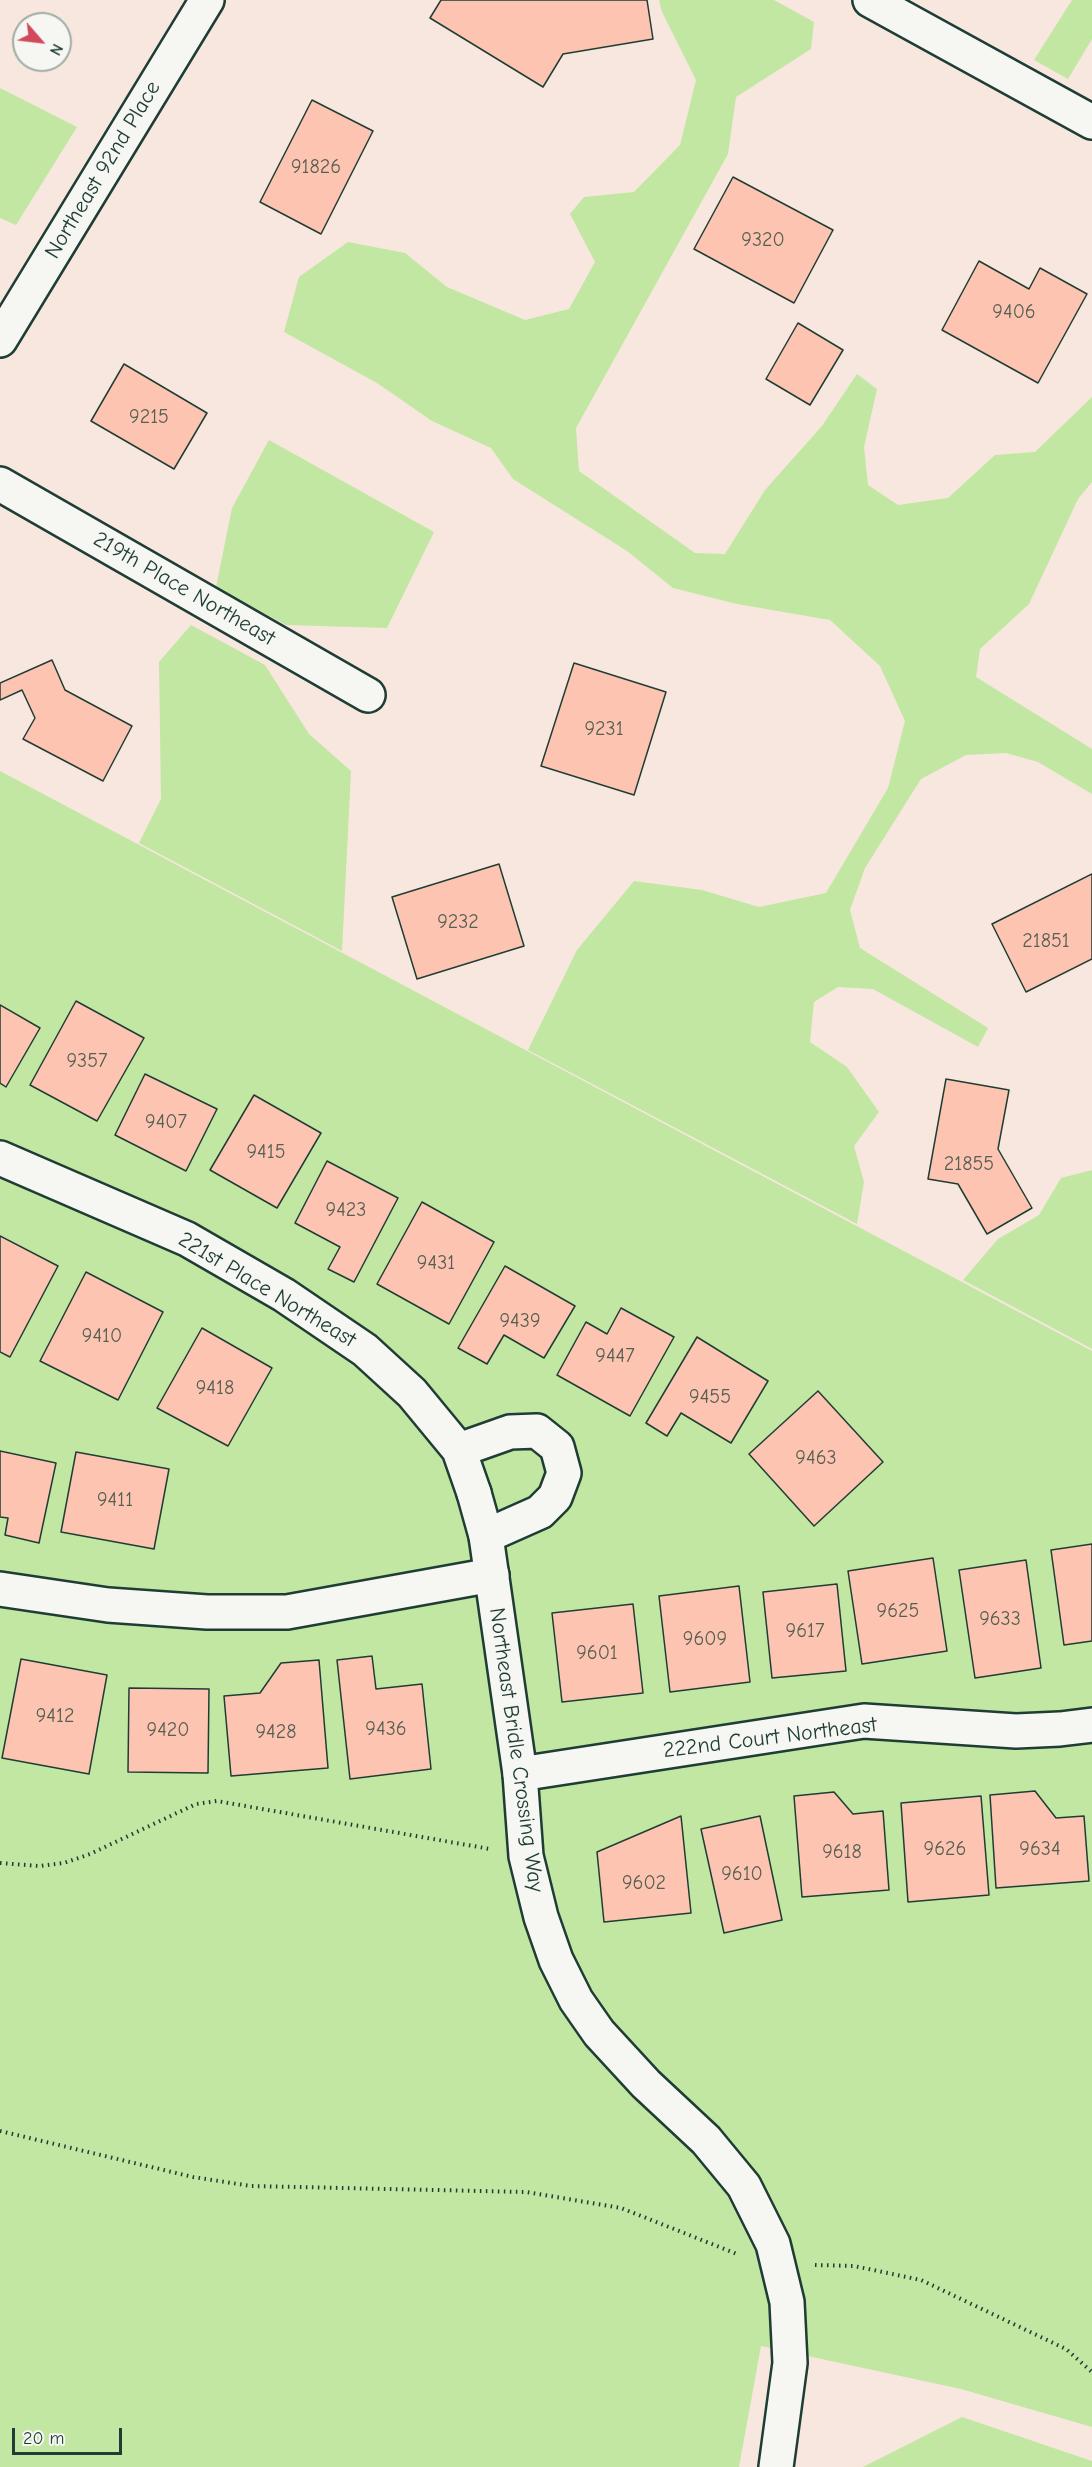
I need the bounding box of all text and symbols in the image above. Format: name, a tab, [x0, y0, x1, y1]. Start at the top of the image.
north arrow	[12, 12, 72, 72]
text: N	[46, 41, 67, 58]
street label: Northeast 92nd Place	[40, 76, 166, 264]
house number: 91826	[291, 155, 341, 179]
house number: 9320	[741, 228, 785, 252]
house number: 9406	[992, 300, 1036, 324]
house number: 9215	[129, 405, 169, 429]
street label: 219th Place Northeast	[88, 526, 280, 652]
house number: 9231	[584, 717, 624, 741]
house number: 9232	[437, 910, 479, 934]
house number: 21851	[1022, 929, 1070, 953]
house number: 9357	[66, 1049, 108, 1073]
house number: 9407	[145, 1110, 187, 1134]
house number: 9415	[246, 1140, 286, 1164]
house number: 21855	[944, 1152, 994, 1176]
house number: 9423	[326, 1198, 366, 1222]
street label: 221st Place Northeast	[173, 1226, 361, 1354]
house number: 9431	[417, 1251, 455, 1275]
house number: 9439	[499, 1309, 541, 1333]
house number: 9410	[82, 1324, 122, 1348]
house number: 9447	[595, 1344, 635, 1368]
house number: 9418	[196, 1376, 234, 1400]
house number: 9455	[689, 1385, 731, 1409]
house number: 9463	[795, 1446, 837, 1470]
house number: 9411	[97, 1488, 133, 1512]
house number: 9625	[877, 1599, 919, 1623]
street label: Northeast Bridle Crossing Way	[483, 1606, 549, 1894]
house number: 9633	[979, 1607, 1021, 1631]
house number: 9617	[786, 1619, 824, 1643]
house number: 9609	[683, 1627, 727, 1651]
house number: 9601	[576, 1641, 618, 1665]
house number: 9412	[36, 1704, 74, 1728]
street label: 222nd Court Northeast	[662, 1712, 878, 1764]
house number: 9436	[365, 1717, 407, 1741]
house number: 9420	[147, 1718, 189, 1742]
house number: 9428	[255, 1720, 297, 1744]
house number: 9626	[924, 1837, 966, 1861]
house number: 9634	[1019, 1837, 1061, 1861]
house number: 9618	[822, 1840, 862, 1864]
house number: 9610	[721, 1862, 763, 1886]
house number: 9602	[622, 1871, 666, 1895]
scale bar	[15, 2416, 124, 2454]
text: 20 m	[23, 2428, 64, 2449]

